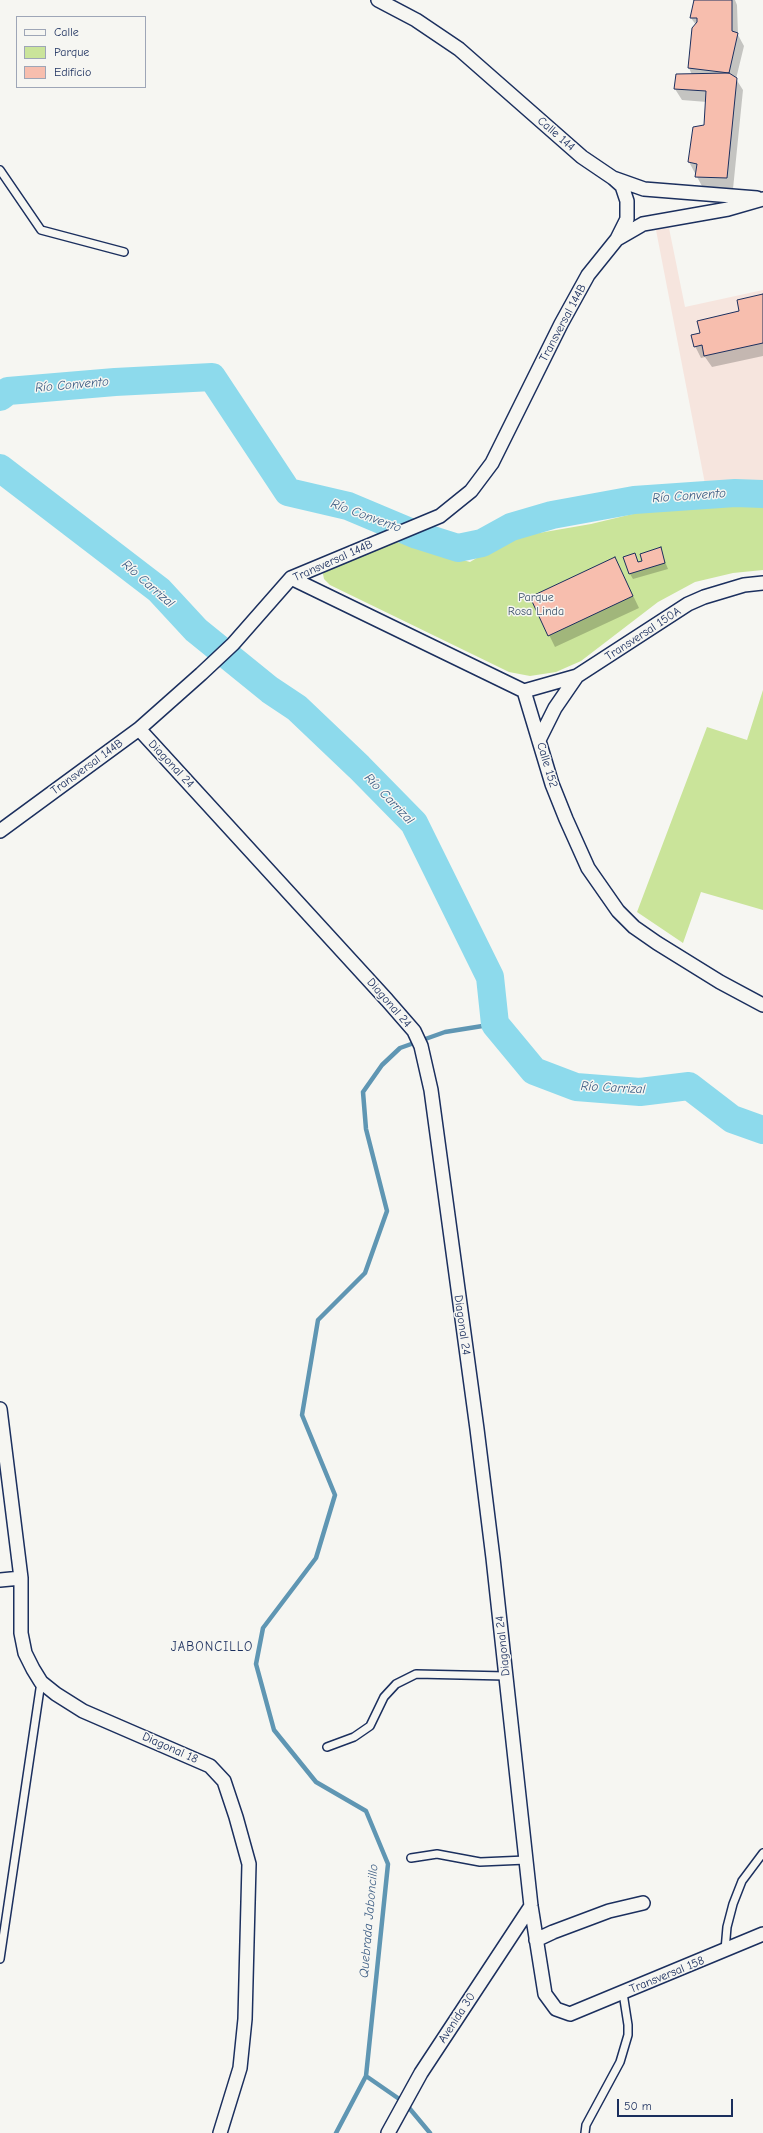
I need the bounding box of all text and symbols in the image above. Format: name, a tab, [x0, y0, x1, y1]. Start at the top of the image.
legend	[16, 16, 146, 88]
text: Calle	[54, 25, 79, 39]
text: Parque	[54, 45, 89, 59]
text: Edificio	[54, 65, 91, 79]
street label: Calle 144	[534, 114, 578, 154]
street label: Transversal 144B	[537, 282, 589, 364]
water label: Río Convento	[35, 374, 109, 396]
water label: Río Convento	[652, 486, 726, 506]
water label: Río Convento	[329, 496, 403, 536]
street label: Transversal 144B	[291, 537, 375, 585]
water label: Río Carrizal	[118, 557, 178, 611]
park label: Parque Rosa Linda	[508, 591, 564, 619]
street label: Transversal 150A	[602, 604, 684, 664]
street label: Transversal 144B	[48, 736, 126, 798]
street label: Diagonal 24	[145, 737, 197, 791]
street label: Calle 152	[533, 741, 561, 789]
water label: Río Carrizal	[361, 770, 417, 828]
street label: Diagonal 24	[364, 975, 414, 1031]
water label: Río Carrizal	[580, 1079, 646, 1097]
street label: Diagonal 24	[451, 1294, 473, 1356]
street label: Diagonal 24	[493, 1615, 513, 1677]
district label: JABONCILLO	[171, 1639, 253, 1655]
street label: Diagonal 18	[140, 1729, 200, 1767]
water label: Quebrada Jaboncillo	[356, 1863, 382, 1979]
street label: Transversal 158	[627, 1953, 707, 1997]
street label: Avenida 30	[435, 1990, 479, 2046]
scale bar	[619, 2091, 735, 2117]
text: 50 m	[624, 2099, 652, 2113]

